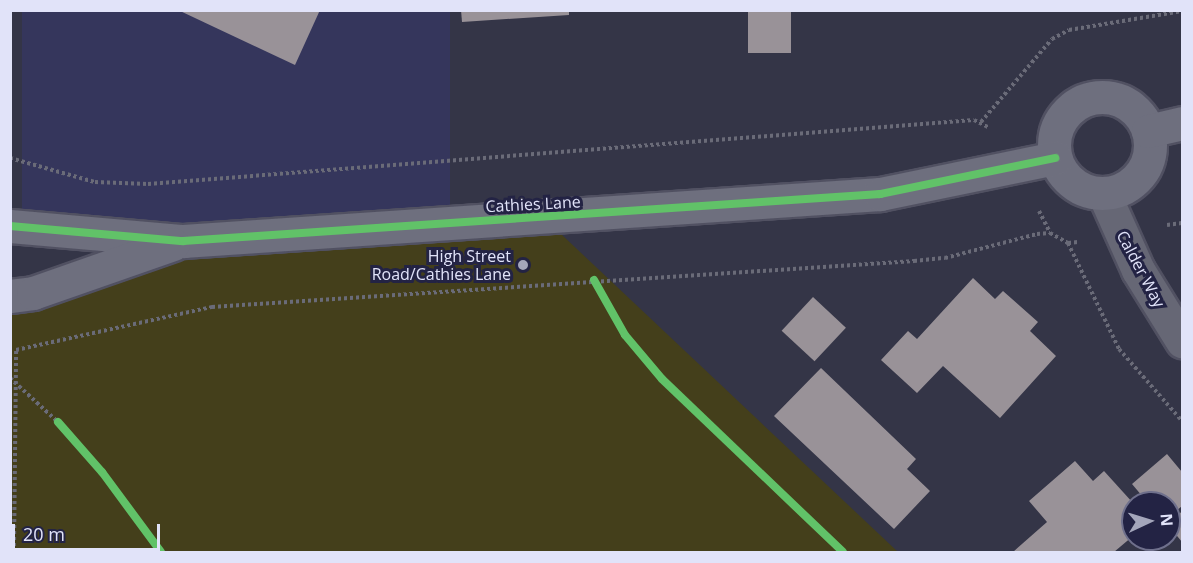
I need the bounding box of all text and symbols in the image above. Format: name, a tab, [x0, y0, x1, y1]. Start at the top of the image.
street label: Cathies Lane	[485, 192, 581, 216]
street label: Calder Way	[1113, 227, 1169, 311]
place label: High Street Road/Cathies Lane	[372, 246, 511, 284]
marker: High Street Road/Cathies Lane	[516, 258, 530, 272]
north arrow	[1121, 491, 1181, 551]
scale bar	[15, 512, 164, 550]
text: N	[1156, 513, 1178, 527]
text: 20 m	[23, 522, 65, 546]

